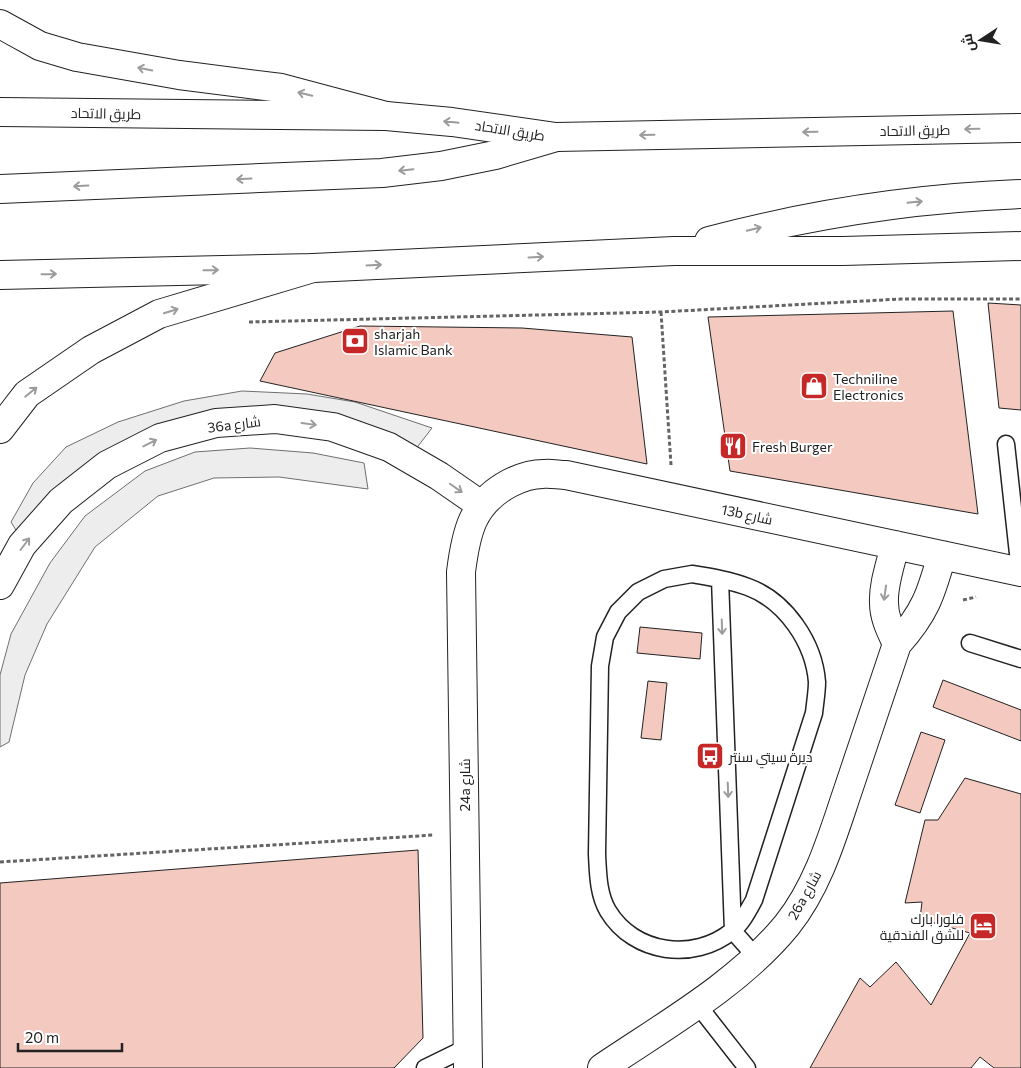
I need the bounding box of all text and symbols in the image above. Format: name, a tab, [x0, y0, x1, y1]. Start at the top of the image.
north arrow	[956, 15, 1006, 65]
text: ش	[958, 32, 979, 53]
one-way arrow	[137, 63, 153, 73]
one-way arrow	[298, 89, 314, 99]
street label: طريق الاتحاد	[71, 104, 141, 123]
street label: طريق الاتحاد	[474, 116, 546, 145]
one-way arrow	[443, 117, 459, 127]
street label: طريق الاتحاد	[880, 121, 950, 140]
one-way arrow	[965, 124, 981, 134]
one-way arrow	[802, 127, 818, 137]
one-way arrow	[640, 131, 656, 140]
one-way arrow	[398, 165, 414, 175]
one-way arrow	[236, 174, 252, 183]
one-way arrow	[73, 181, 89, 190]
one-way arrow	[906, 197, 922, 207]
one-way arrow	[746, 224, 762, 233]
one-way arrow	[528, 253, 544, 262]
one-way arrow	[365, 260, 381, 270]
one-way arrow	[202, 265, 219, 275]
one-way arrow	[40, 269, 56, 278]
one-way arrow	[162, 306, 178, 315]
place label: sharjah Islamic Bank	[374, 325, 453, 358]
bank icon: sharjah Islamic Bank	[340, 326, 370, 356]
place label: Techniline Electronics	[833, 370, 904, 403]
shop icon: Techniline Electronics	[799, 371, 829, 401]
one-way arrow	[24, 386, 37, 397]
street label: 36a شارع	[206, 412, 262, 437]
one-way arrow	[300, 419, 316, 429]
restaurant icon: Fresh Burger	[718, 431, 748, 461]
one-way arrow	[142, 438, 157, 447]
place label: Fresh Burger	[752, 438, 833, 455]
one-way arrow	[449, 483, 463, 493]
street label: 13b شارع	[720, 500, 774, 529]
one-way arrow	[20, 537, 30, 551]
one-way arrow	[880, 585, 890, 601]
one-way arrow	[717, 619, 727, 635]
bus stop icon: ديرة سيتي سنتر	[695, 741, 725, 771]
place label: ديرة سيتي سنتر	[728, 748, 813, 769]
street label: 24a شارع	[456, 758, 474, 812]
one-way arrow	[723, 781, 732, 797]
street label: 26a شارع	[784, 868, 825, 923]
place label: فلورا بارك للشق الفندقية	[880, 910, 964, 944]
hotel icon: فلورا بارك للشق الفندقية	[968, 911, 998, 941]
scale bar	[18, 1020, 121, 1052]
text: 20 m	[25, 1028, 59, 1046]

